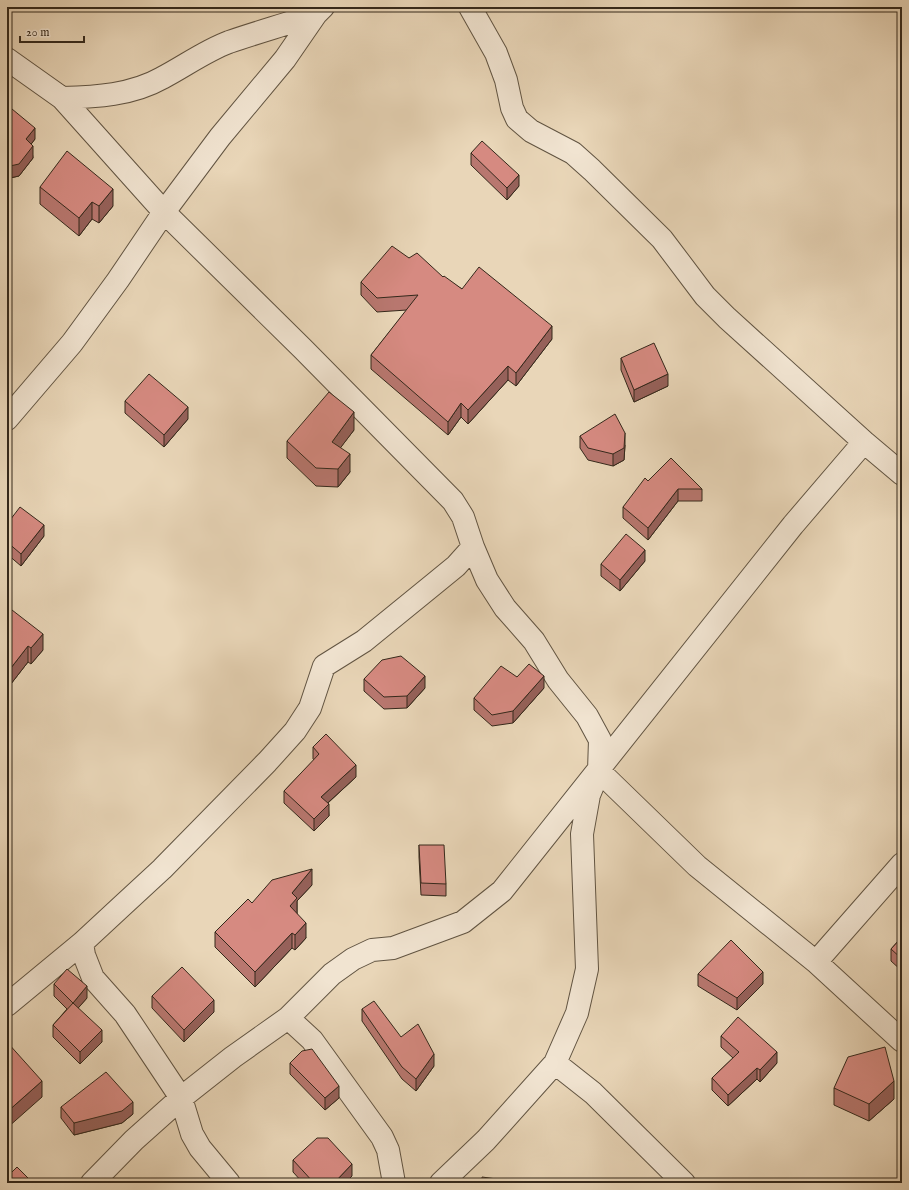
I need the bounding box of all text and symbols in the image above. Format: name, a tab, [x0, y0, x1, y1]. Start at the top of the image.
scale bar	[20, 18, 84, 44]
text: 20 m	[26, 25, 49, 40]

